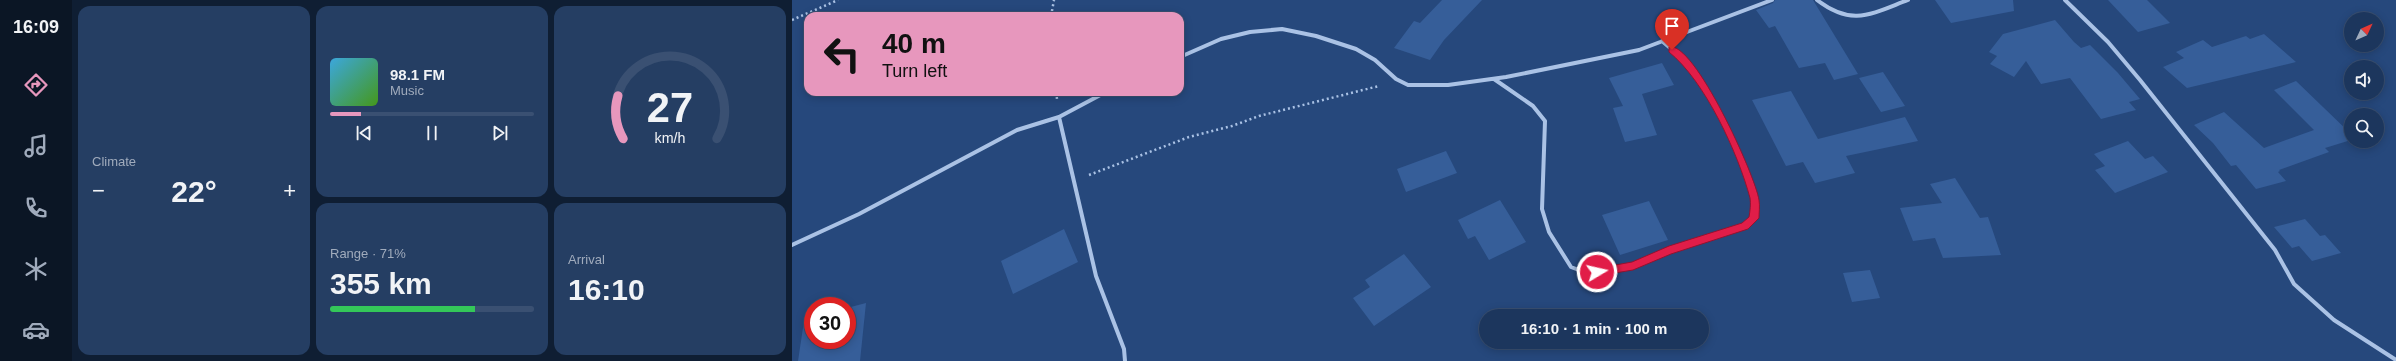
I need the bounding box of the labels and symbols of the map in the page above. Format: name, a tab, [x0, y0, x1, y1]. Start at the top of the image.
pin	[1655, 9, 1689, 50]
north arrow	[2344, 12, 2384, 52]
position arrow	[1576, 251, 1618, 293]
speed limit sign: 30	[804, 297, 856, 349]

